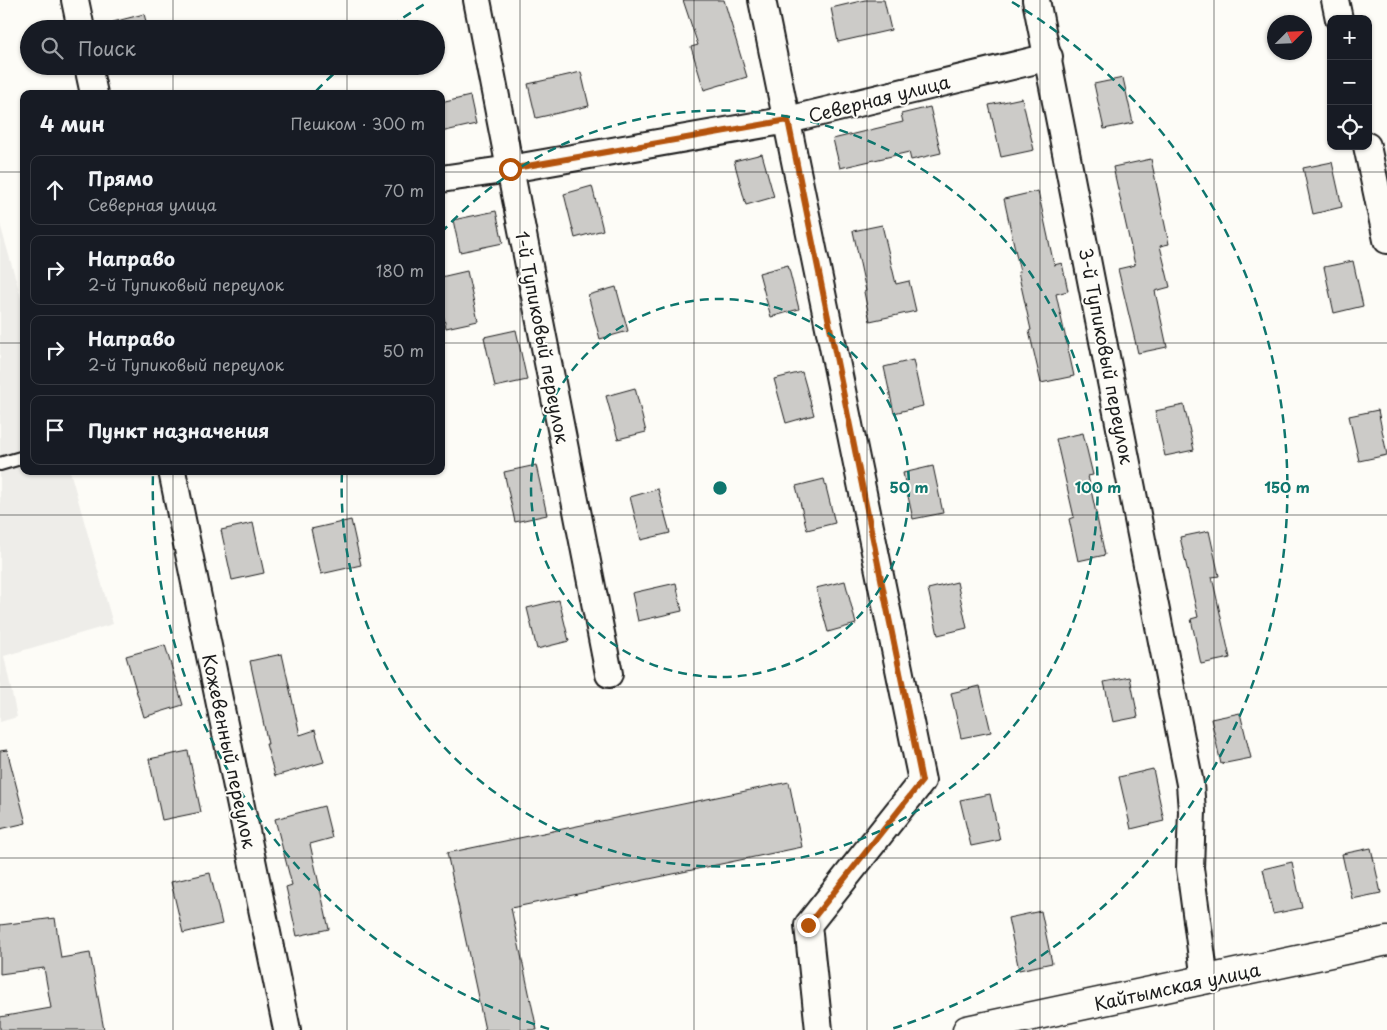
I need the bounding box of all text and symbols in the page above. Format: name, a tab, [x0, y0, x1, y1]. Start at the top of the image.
north arrow	[1267, 15, 1312, 60]
map controls	[1327, 15, 1372, 150]
button: +	[1327, 15, 1372, 60]
search box	[20, 20, 445, 75]
icon: search	[38, 34, 66, 62]
text: Поиск	[78, 34, 136, 62]
button: −	[1327, 60, 1372, 105]
street label: Северная улица	[806, 67, 953, 129]
button: locate	[1327, 105, 1372, 150]
text: 4 мин	[40, 107, 105, 139]
text: Пешком · 300 m	[291, 111, 425, 135]
route start	[499, 158, 522, 181]
text: Прямо	[88, 164, 153, 192]
icon: ahead	[41, 176, 69, 204]
text: 70 m	[384, 178, 424, 202]
text: Северная улица	[88, 192, 217, 216]
street label: 1-й Тупиковый переулок	[509, 228, 577, 446]
text: Направо	[88, 244, 175, 272]
street label: 3-й Тупиковый переулок	[1073, 246, 1141, 467]
icon: right	[41, 256, 69, 284]
text: 180 m	[376, 258, 424, 282]
text: 2-й Тупиковый переулок	[88, 272, 284, 296]
text: Направо	[88, 324, 175, 352]
icon: right	[41, 336, 69, 364]
text: 50 m	[383, 338, 424, 362]
text: 2-й Тупиковый переулок	[88, 352, 284, 376]
icon: arrive	[41, 416, 69, 444]
text: Пункт назначения	[88, 416, 269, 444]
text: 50 m	[890, 475, 928, 498]
text: 100 m	[1075, 475, 1121, 498]
text: 150 m	[1264, 475, 1310, 498]
centre of rings	[711, 479, 729, 497]
street label: Кожевенный переулок	[196, 651, 264, 851]
route end	[797, 914, 820, 937]
street label: Кайтымская улица	[1092, 955, 1263, 1017]

